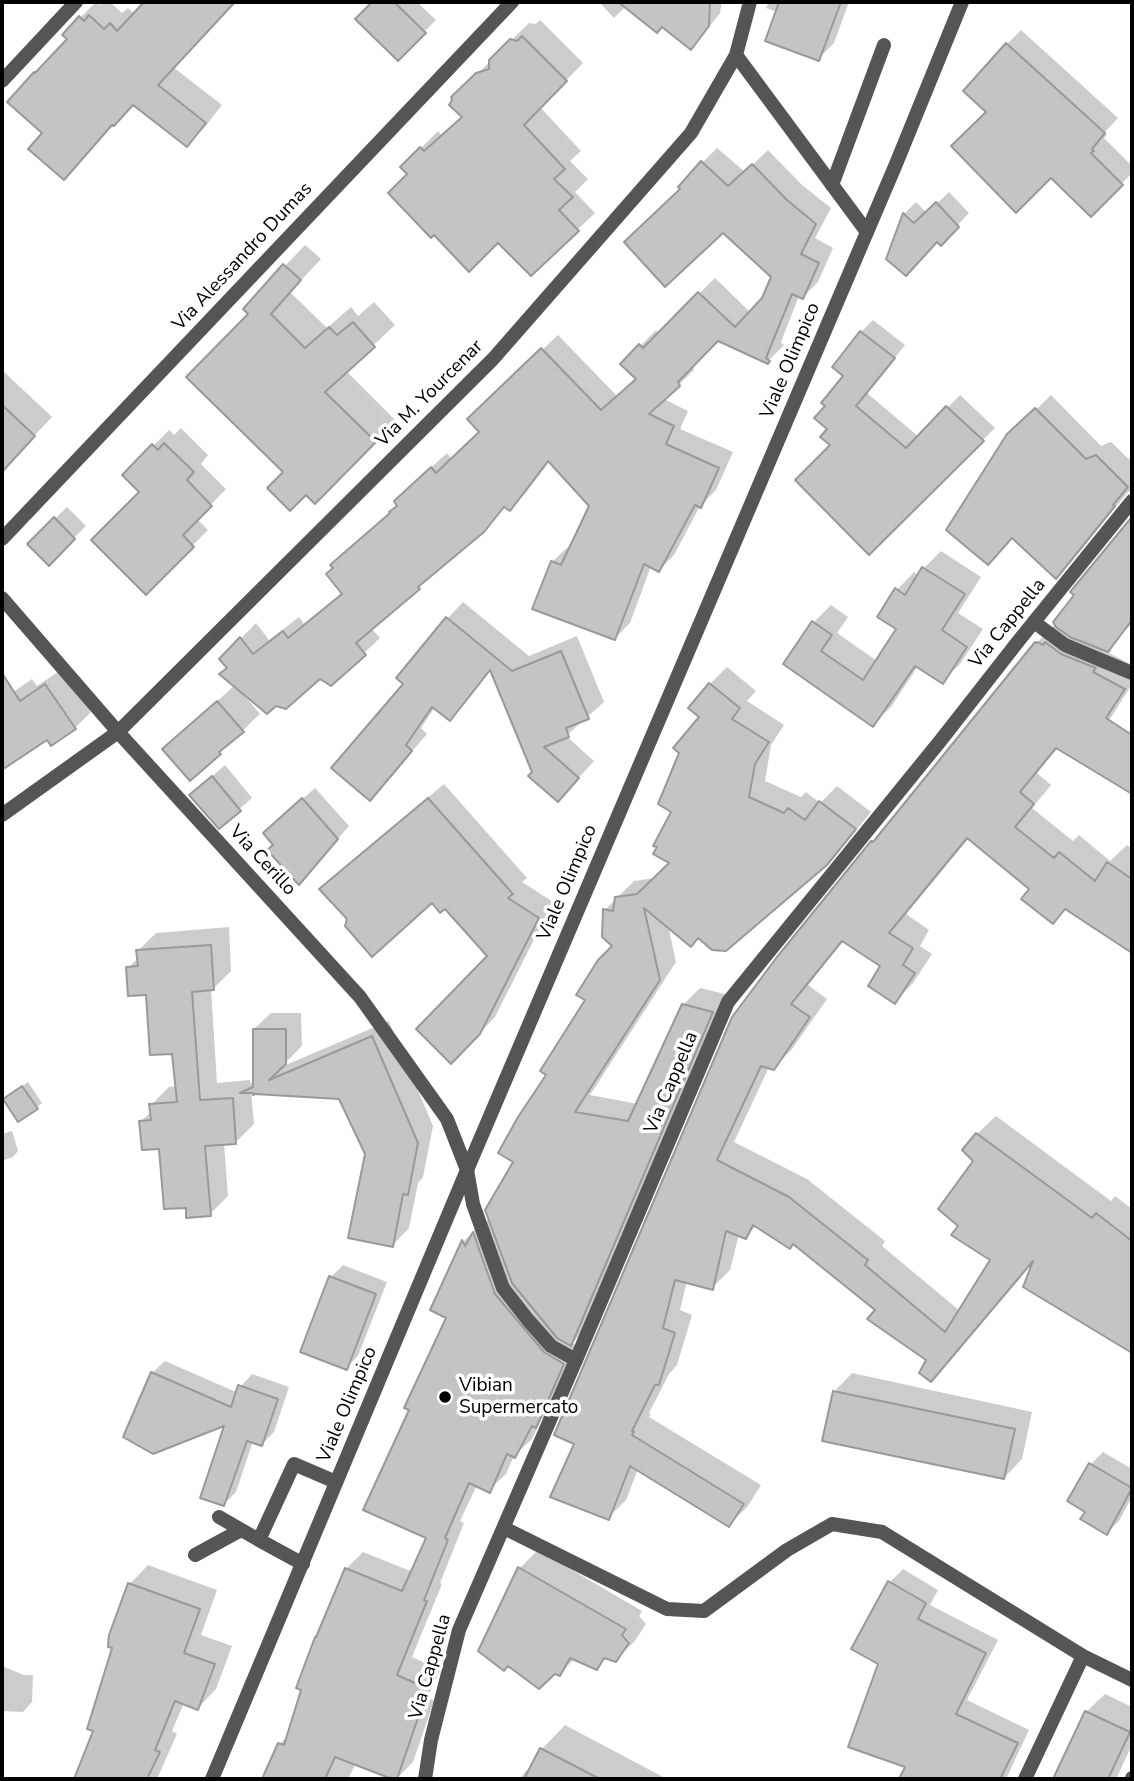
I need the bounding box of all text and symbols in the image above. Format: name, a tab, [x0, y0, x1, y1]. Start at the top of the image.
street label: Via Alessandro Dumas	[168, 178, 318, 336]
street label: Viale Olimpico	[756, 300, 826, 422]
street label: Via M. Yourcenar	[372, 336, 488, 452]
street label: Via Cappella	[965, 575, 1051, 673]
street label: Via Cerillo	[224, 821, 300, 901]
street label: Viale Olimpico	[533, 822, 603, 944]
street label: Via Cappella	[640, 1029, 704, 1137]
street label: Viale Olimpico	[313, 1344, 383, 1466]
place label: Vibian Supermercato	[459, 1375, 578, 1419]
marker: Vibian Supermercato	[437, 1389, 453, 1405]
street label: Via Cappella	[405, 1612, 457, 1722]

